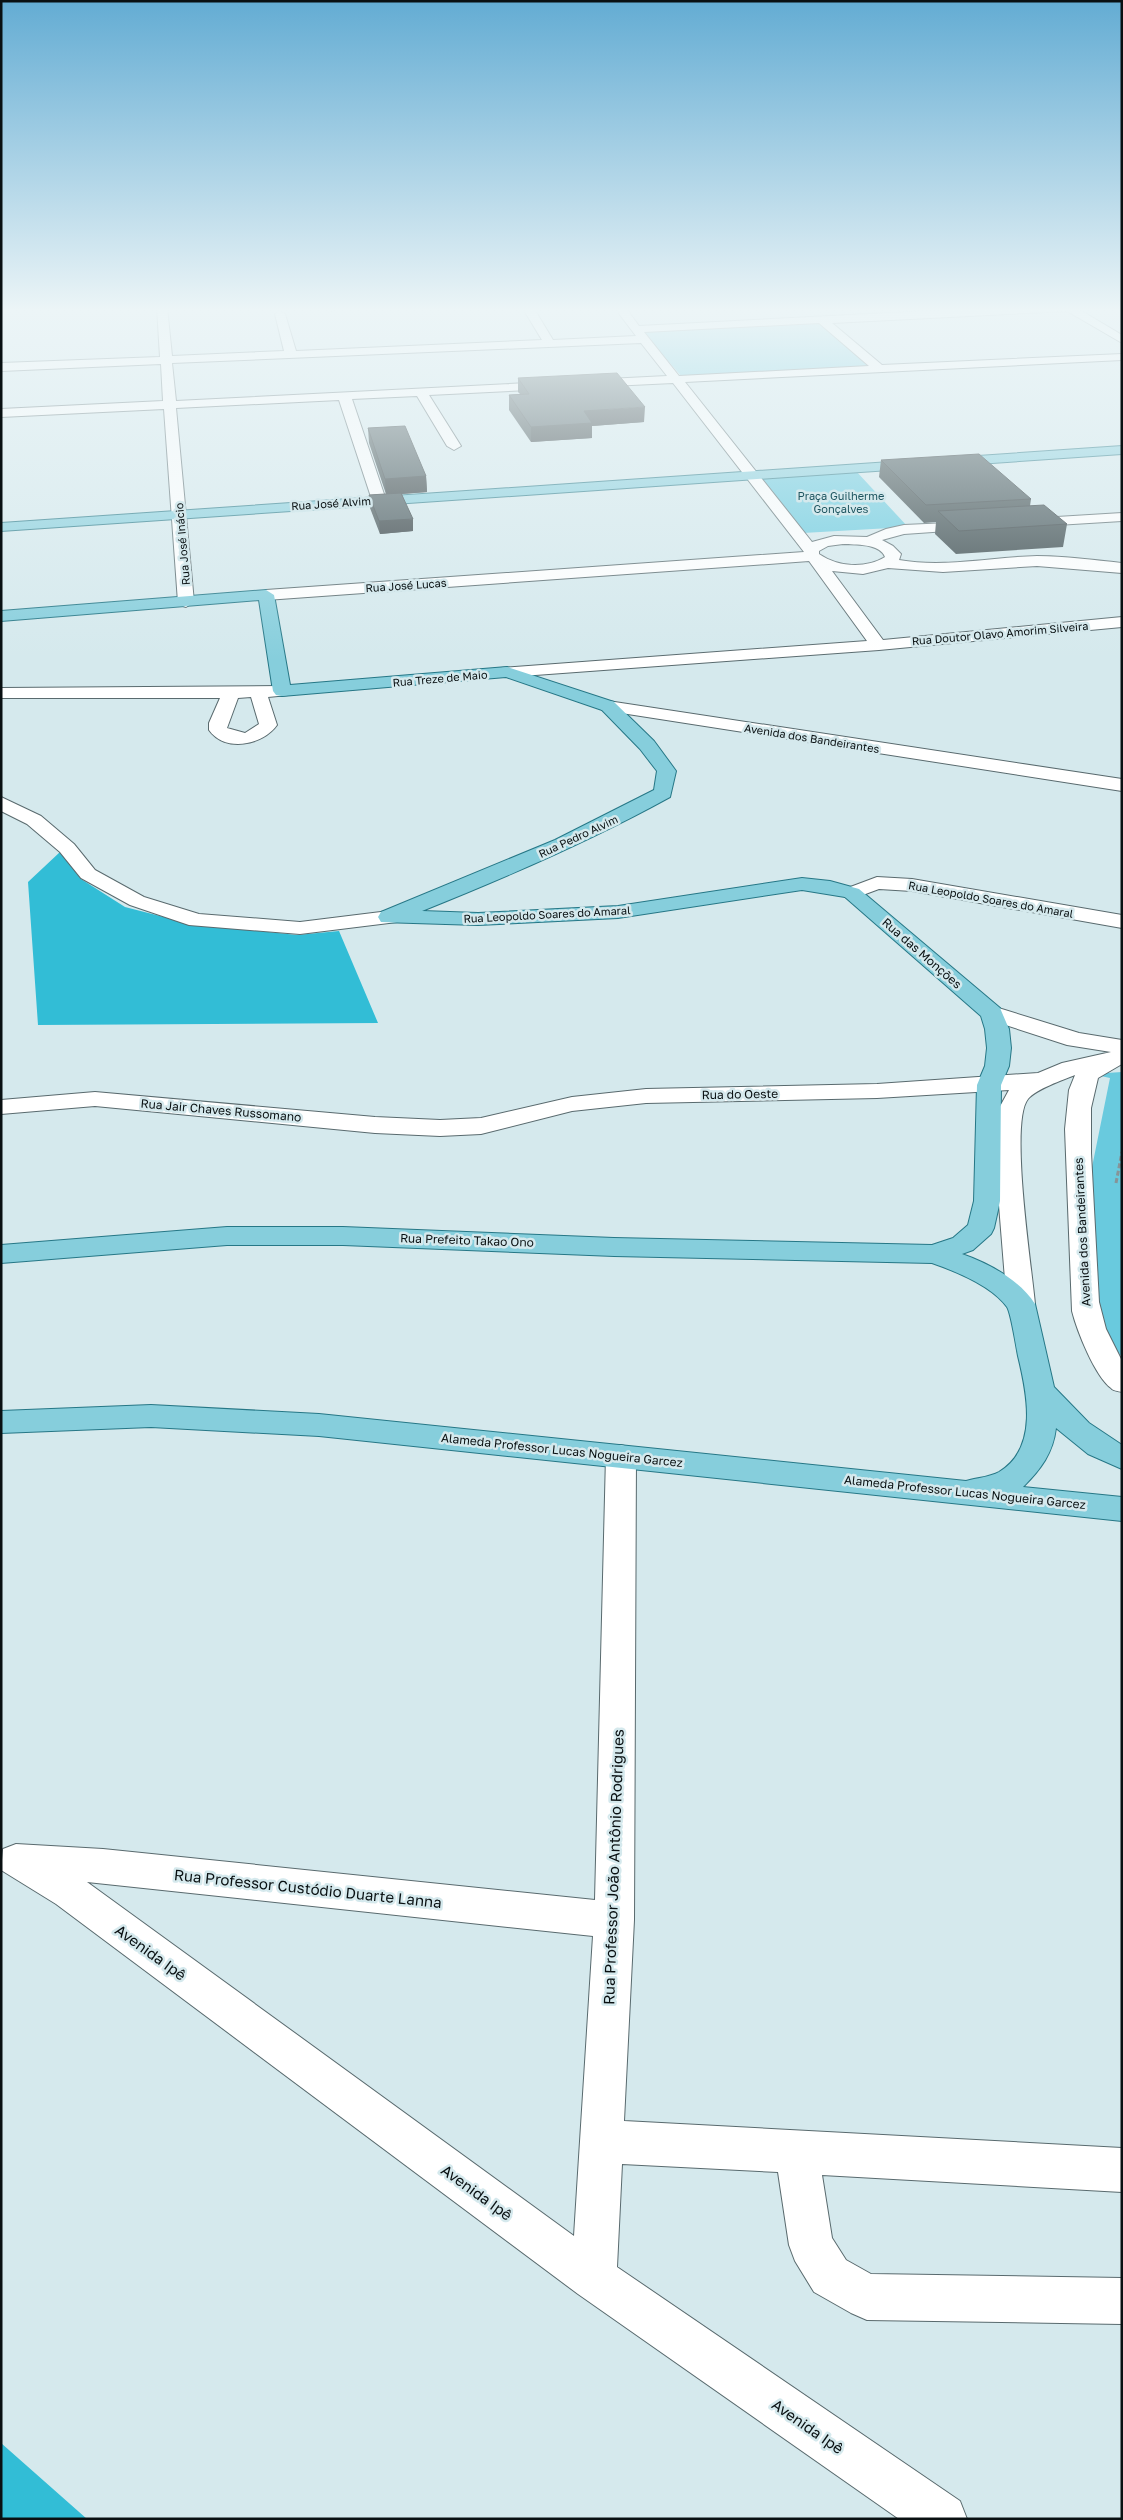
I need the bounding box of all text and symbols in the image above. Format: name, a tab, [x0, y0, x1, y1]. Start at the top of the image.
park label: Praça Guilherme Gonçalves	[798, 489, 885, 515]
street label: Rua José Alvim	[291, 494, 371, 512]
street label: Rua José Inácio	[172, 502, 192, 586]
street label: Rua José Lucas	[365, 576, 447, 594]
street label: Rua Doutor Olavo Amorim Silveira	[911, 619, 1089, 647]
street label: Rua Treze de Maio	[392, 667, 488, 689]
street label: Avenida dos Bandeirantes	[744, 721, 881, 755]
street label: Rua Pedro Alvim	[536, 812, 620, 860]
street label: Rua Leopoldo Soares do Amaral	[908, 878, 1075, 920]
street label: Rua Leopoldo Soares do Amaral	[463, 903, 631, 925]
street label: Rua das Monções	[879, 914, 965, 992]
street label: Rua do Oeste	[702, 1086, 778, 1102]
street label: Rua Jair Chaves Russomano	[140, 1096, 302, 1124]
street label: Avenida dos Bandeirantes	[1071, 1157, 1093, 1307]
street label: Rua Prefeito Takao Ono	[400, 1230, 534, 1250]
street label: Alameda Professor Lucas Nogueira Garcez	[440, 1430, 684, 1470]
street label: Alameda Professor Lucas Nogueira Garcez	[843, 1472, 1087, 1512]
street label: Rua Professor João Antônio Rodrigues	[599, 1729, 627, 2005]
street label: Rua Professor Custódio Duarte Lanna	[173, 1865, 443, 1911]
street label: Avenida Ipê	[112, 1920, 190, 1984]
street label: Avenida Ipê	[438, 2160, 516, 2224]
street label: Avenida Ipê	[769, 2395, 848, 2457]

